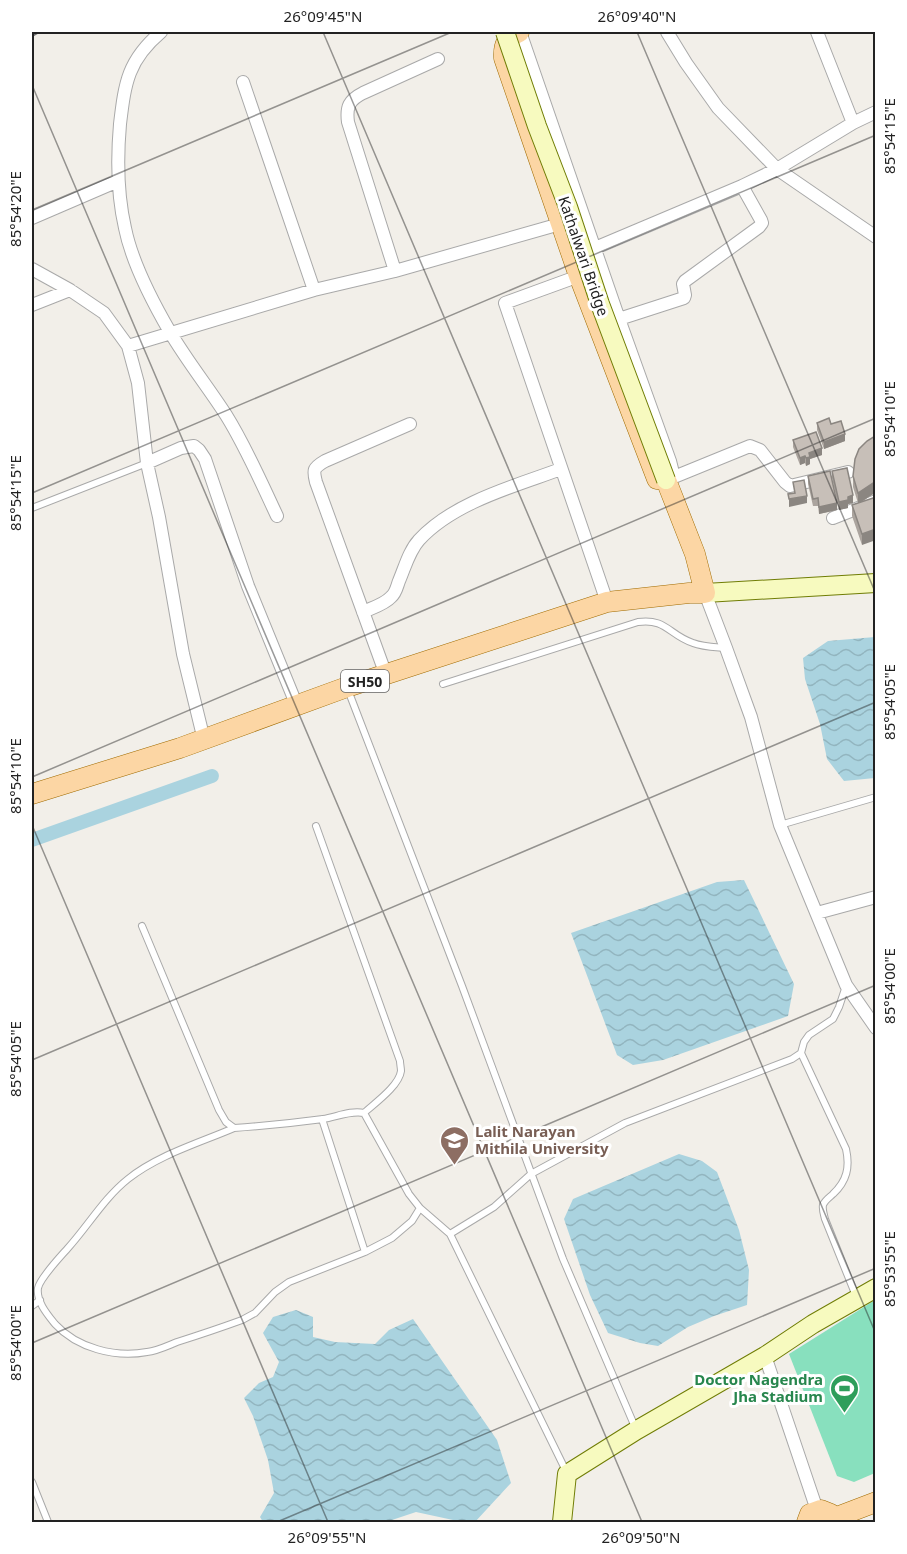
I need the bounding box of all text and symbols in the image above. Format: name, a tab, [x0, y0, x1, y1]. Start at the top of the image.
text: 26°09'45"N	[284, 6, 362, 26]
text: 26°09'40"N	[598, 6, 676, 26]
text: 85°54'15"E	[879, 98, 899, 174]
text: 85°54'20"E	[5, 171, 25, 247]
street label: Kathalwari Bridge	[554, 193, 614, 319]
text: 85°54'10"E	[879, 381, 899, 457]
text: 85°54'15"E	[5, 455, 25, 531]
text: 85°54'05"E	[879, 664, 899, 740]
road number: SH50	[341, 670, 389, 692]
text: 85°54'10"E	[5, 738, 25, 814]
text: 85°54'00"E	[879, 948, 899, 1024]
text: 85°54'05"E	[5, 1021, 25, 1097]
place label: Lalit Narayan Mithila University	[475, 1121, 609, 1158]
school or university icon: Lalit Narayan Mithila University	[438, 1124, 470, 1166]
text: 85°53'55"E	[879, 1231, 899, 1307]
text: 85°54'00"E	[5, 1305, 25, 1381]
place label: Doctor Nagendra Jha Stadium	[694, 1369, 823, 1406]
sports icon: Doctor Nagendra Jha Stadium	[828, 1372, 860, 1414]
text: 26°09'55"N	[288, 1527, 366, 1547]
text: 26°09'50"N	[602, 1527, 680, 1547]

